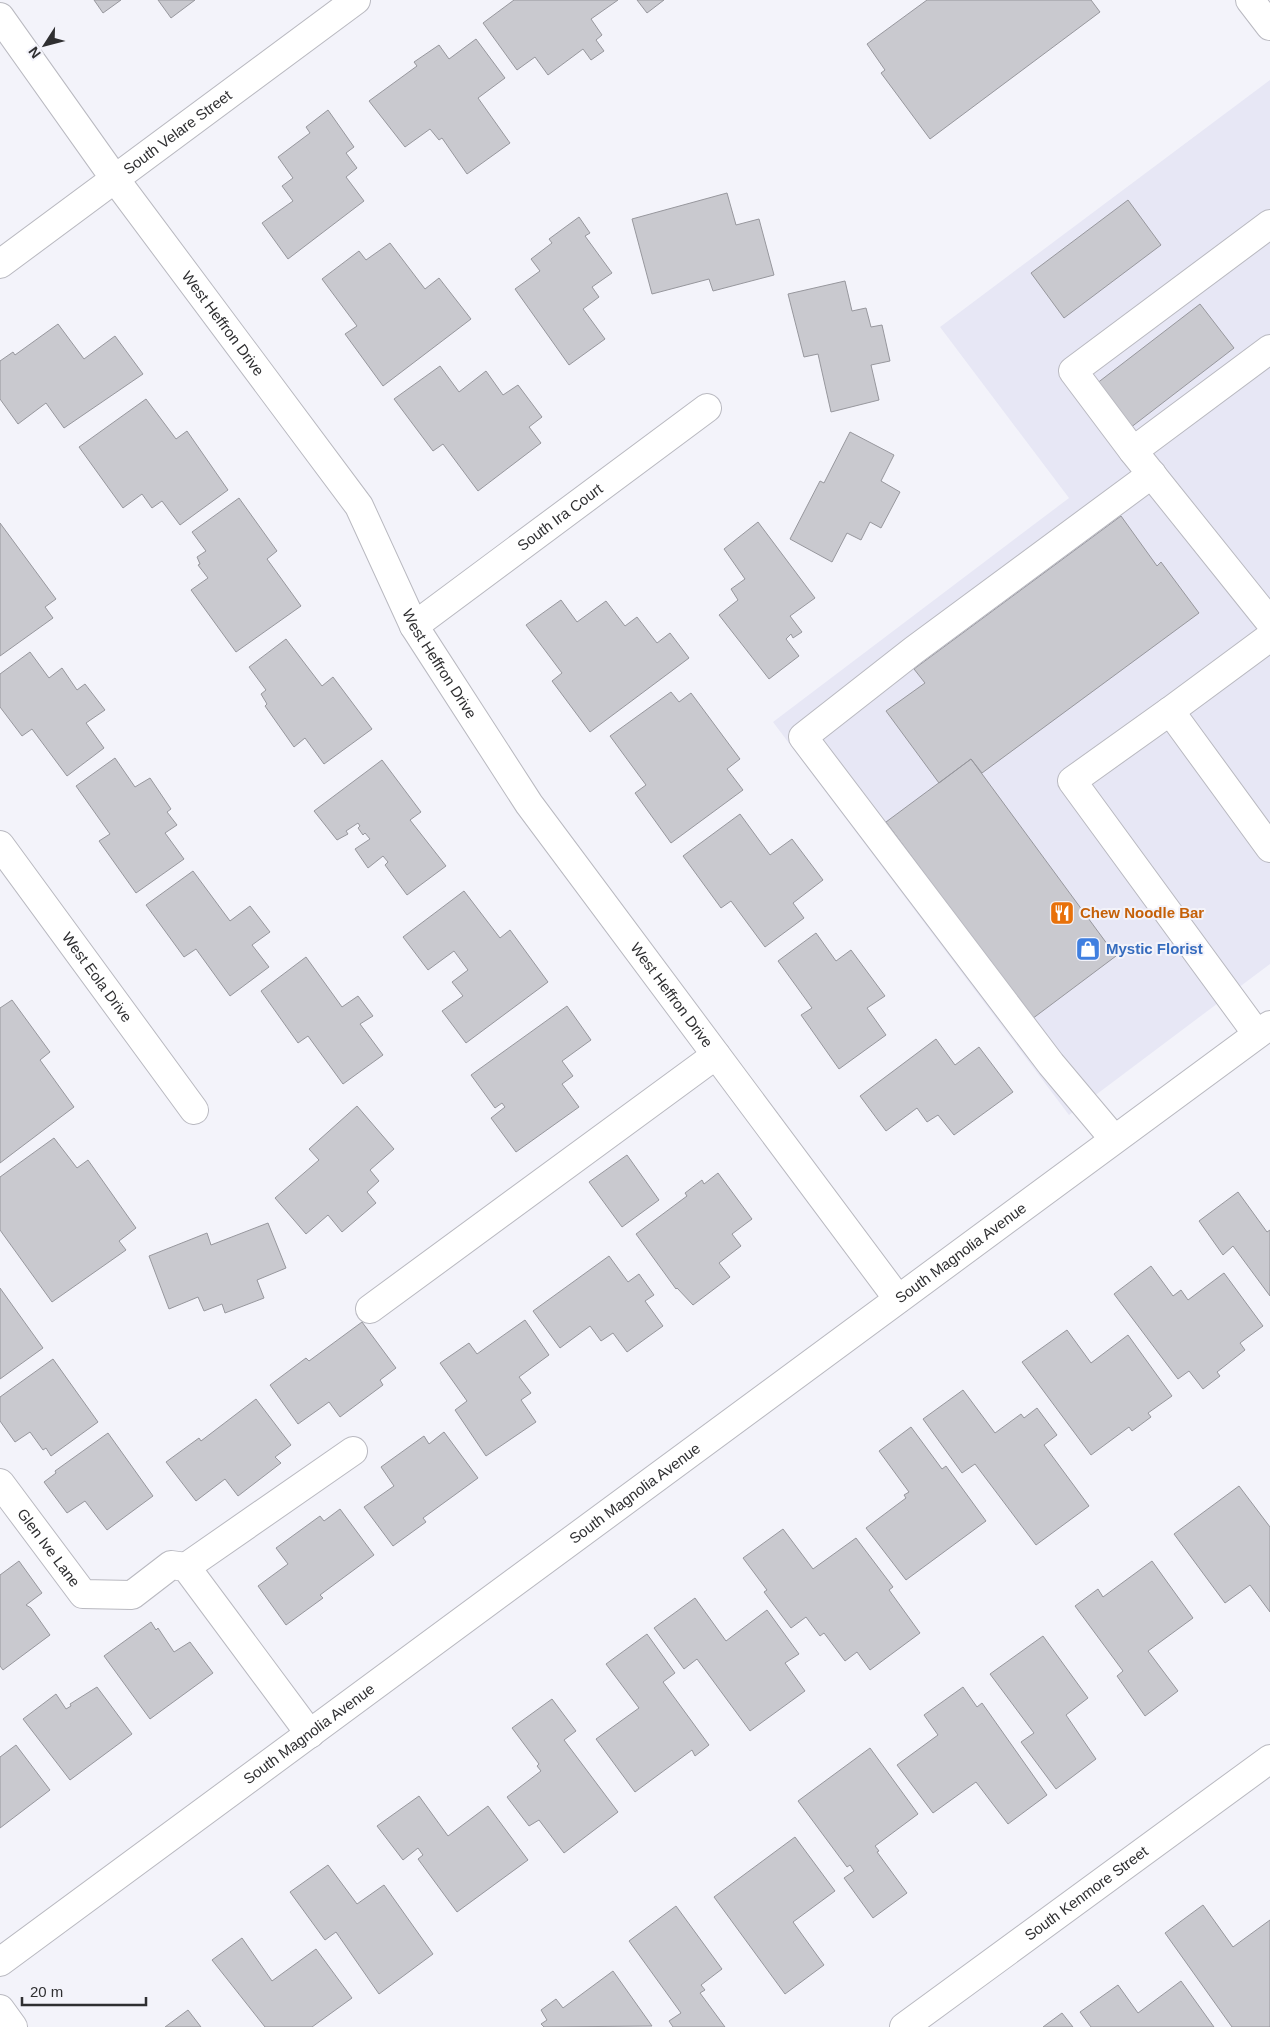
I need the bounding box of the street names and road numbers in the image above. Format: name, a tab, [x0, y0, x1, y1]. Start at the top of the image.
street label: South Velare Street	[120, 86, 235, 178]
street label: West Heffron Drive	[179, 268, 268, 379]
street label: South Ira Court	[514, 479, 606, 554]
street label: West Heffron Drive	[399, 606, 480, 721]
street label: West Eola Drive	[59, 929, 136, 1025]
street label: West Heffron Drive	[627, 939, 716, 1051]
street label: South Magnolia Avenue	[892, 1199, 1029, 1307]
street label: South Magnolia Avenue	[566, 1439, 703, 1547]
street label: Glen Ive Lane	[14, 1505, 84, 1590]
street label: South Magnolia Avenue	[240, 1680, 377, 1787]
street label: South Kenmore Street	[1021, 1842, 1152, 1944]

